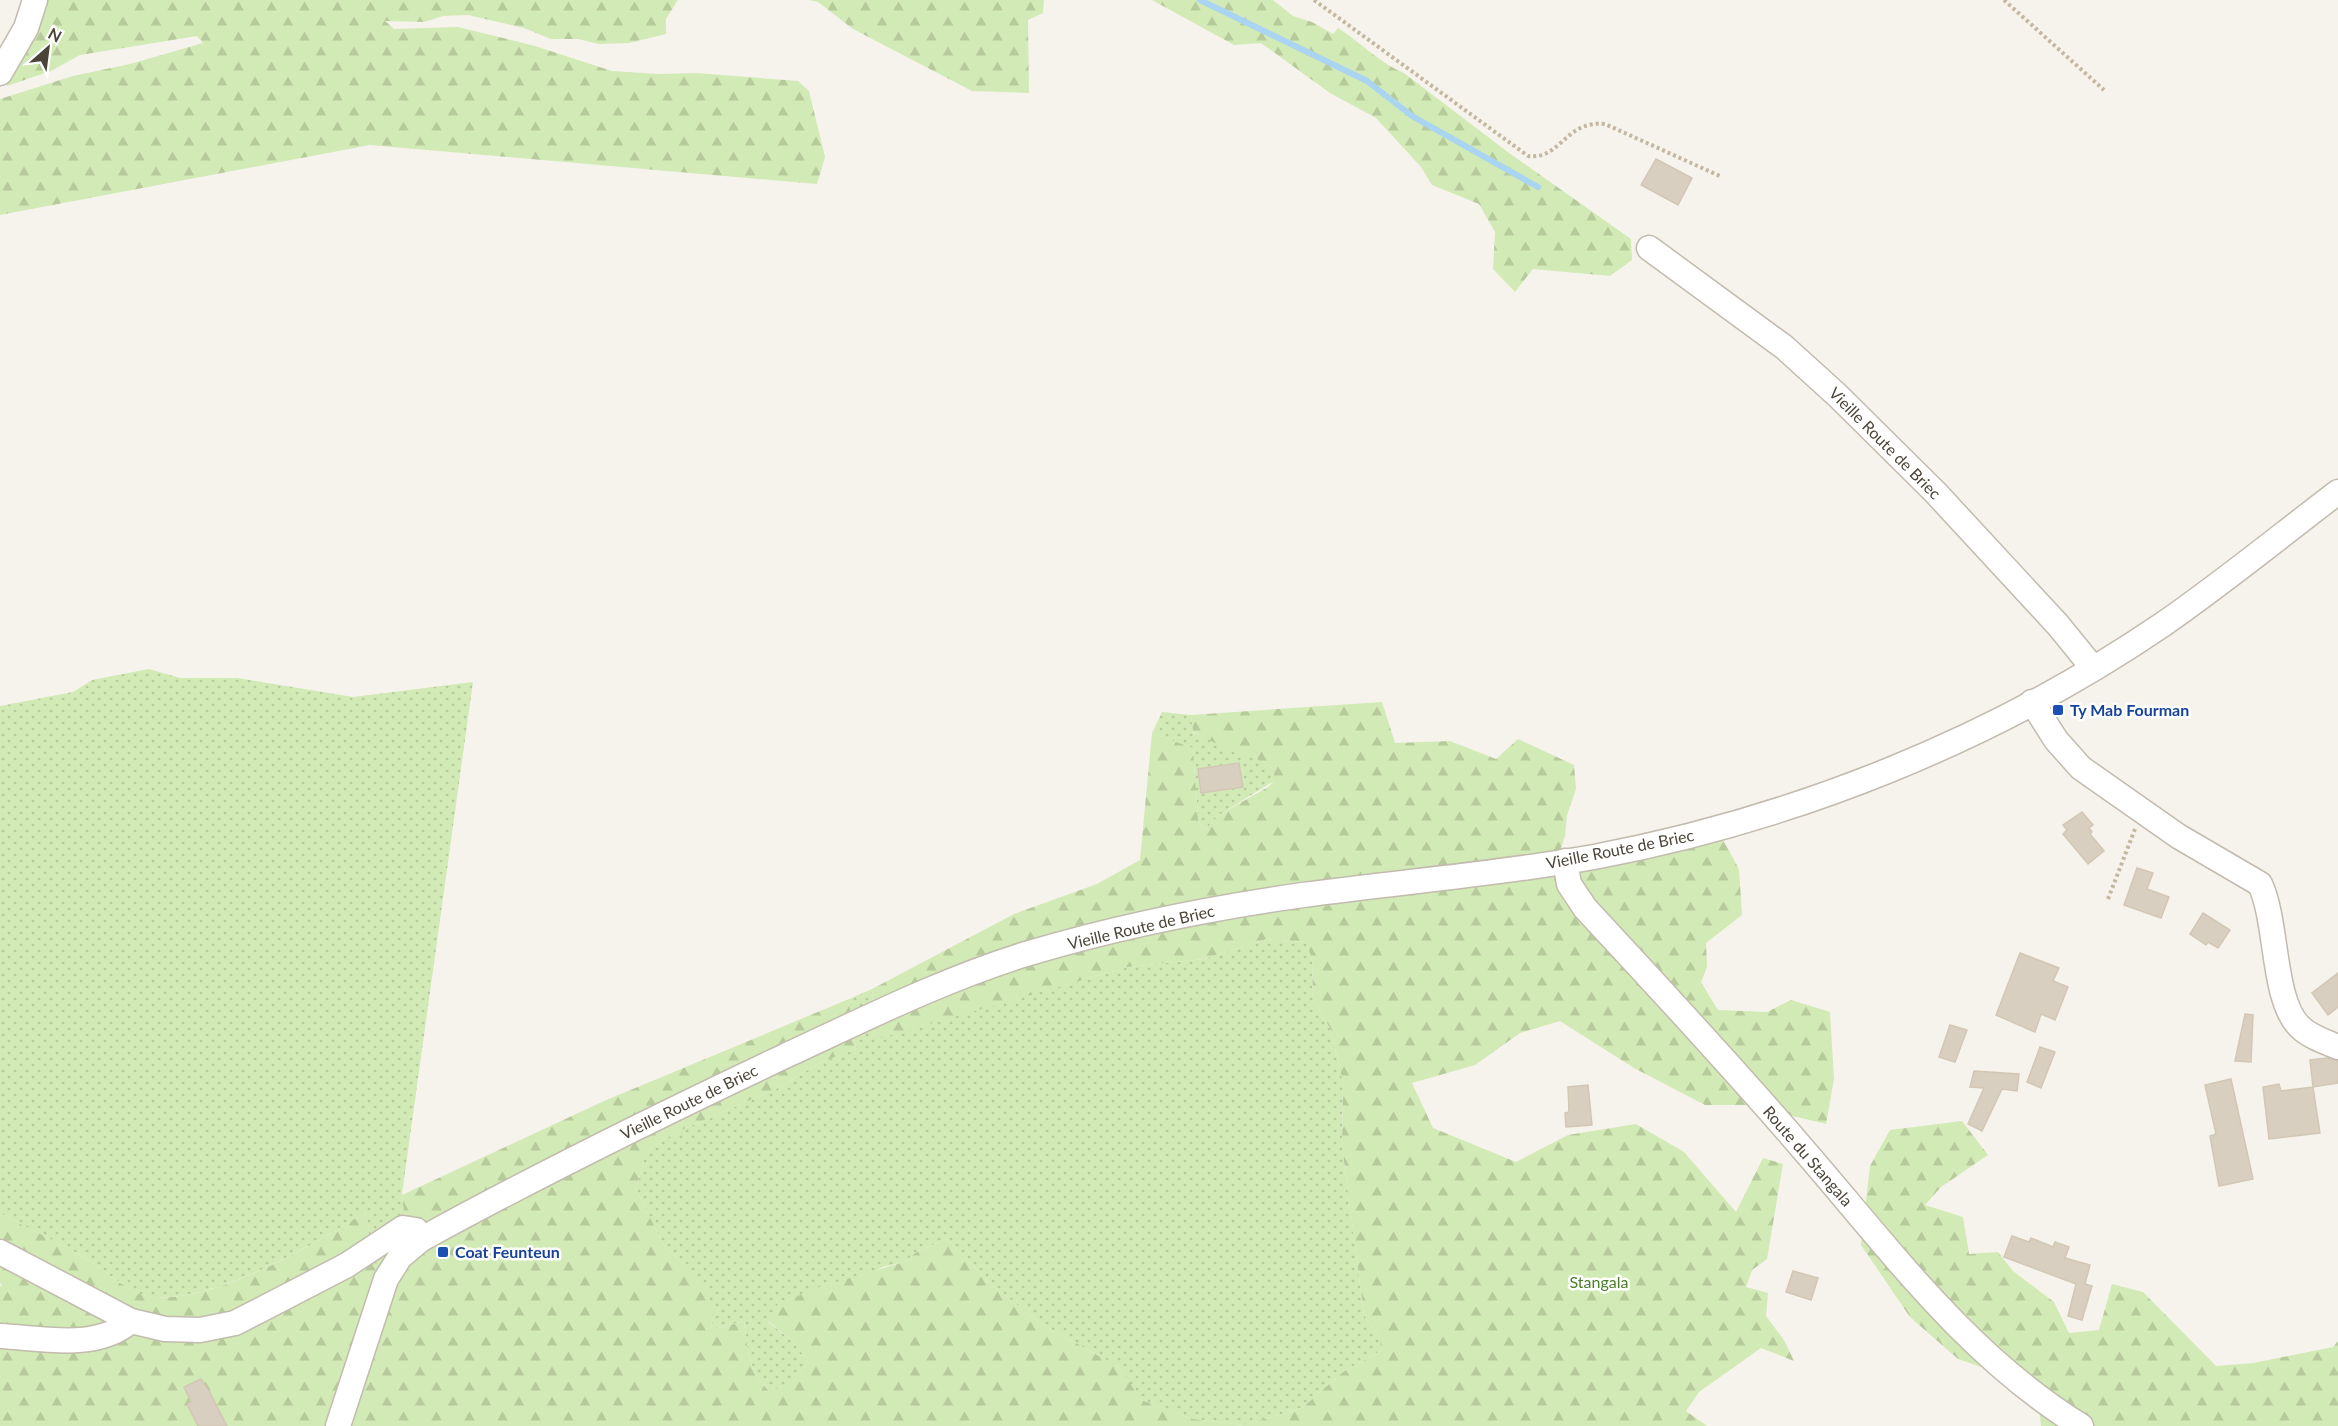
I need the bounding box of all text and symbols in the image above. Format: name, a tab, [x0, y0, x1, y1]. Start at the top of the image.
north arrow	[18, 18, 78, 78]
text: N	[45, 23, 65, 46]
street label: Vieille Route de Briec	[1826, 383, 1945, 503]
place label: Ty Mab Fourman	[2070, 700, 2189, 719]
marker: Ty Mab Fourman	[2051, 703, 2065, 717]
street label: Vieille Route de Briec	[1544, 825, 1696, 872]
street label: Vieille Route de Briec	[1066, 900, 1217, 953]
street label: Vieille Route de Briec	[617, 1060, 761, 1143]
street label: Route du Stangala	[1760, 1102, 1857, 1210]
place label: Coat Feunteun	[455, 1242, 560, 1261]
marker: Coat Feunteun	[436, 1245, 450, 1259]
park label: Stangala	[1570, 1272, 1628, 1291]

